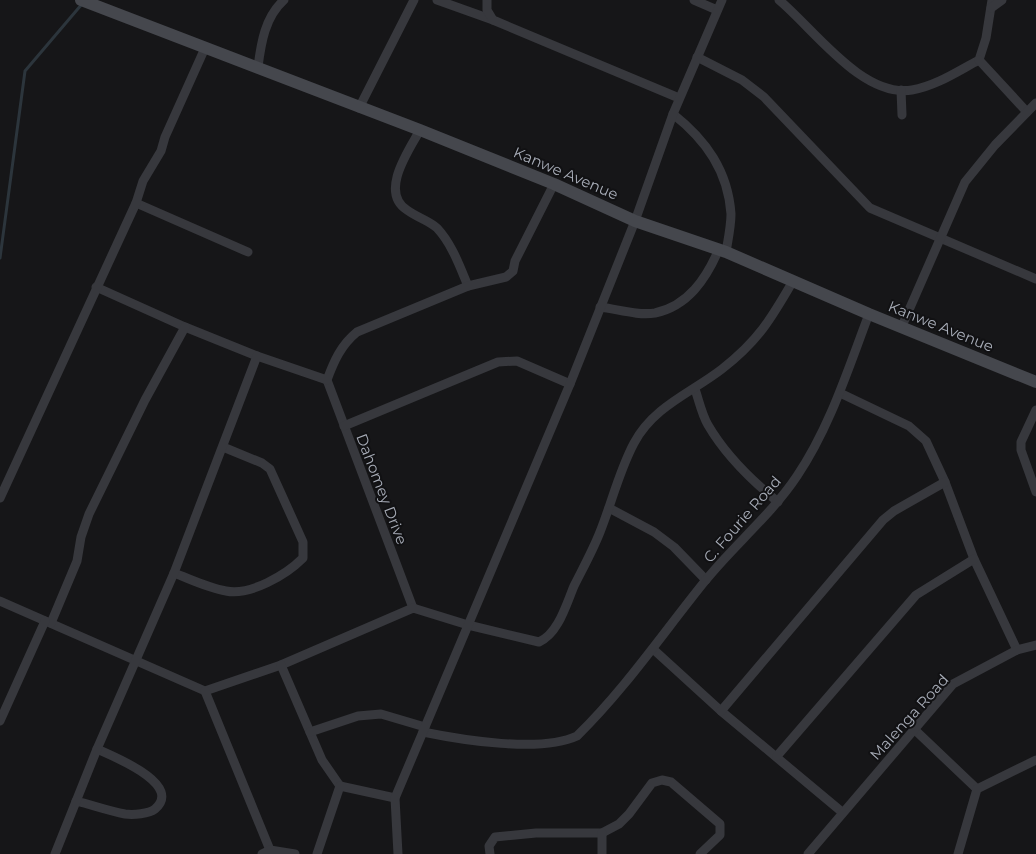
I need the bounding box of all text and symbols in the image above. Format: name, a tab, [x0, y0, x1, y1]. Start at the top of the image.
street label: Kanwe Avenue	[511, 142, 621, 204]
street label: Kanwe Avenue	[886, 296, 996, 356]
street label: Dahomey Drive	[352, 431, 412, 547]
street label: C. Fourie Road	[699, 472, 785, 566]
street label: Malenga Road	[866, 670, 952, 764]

